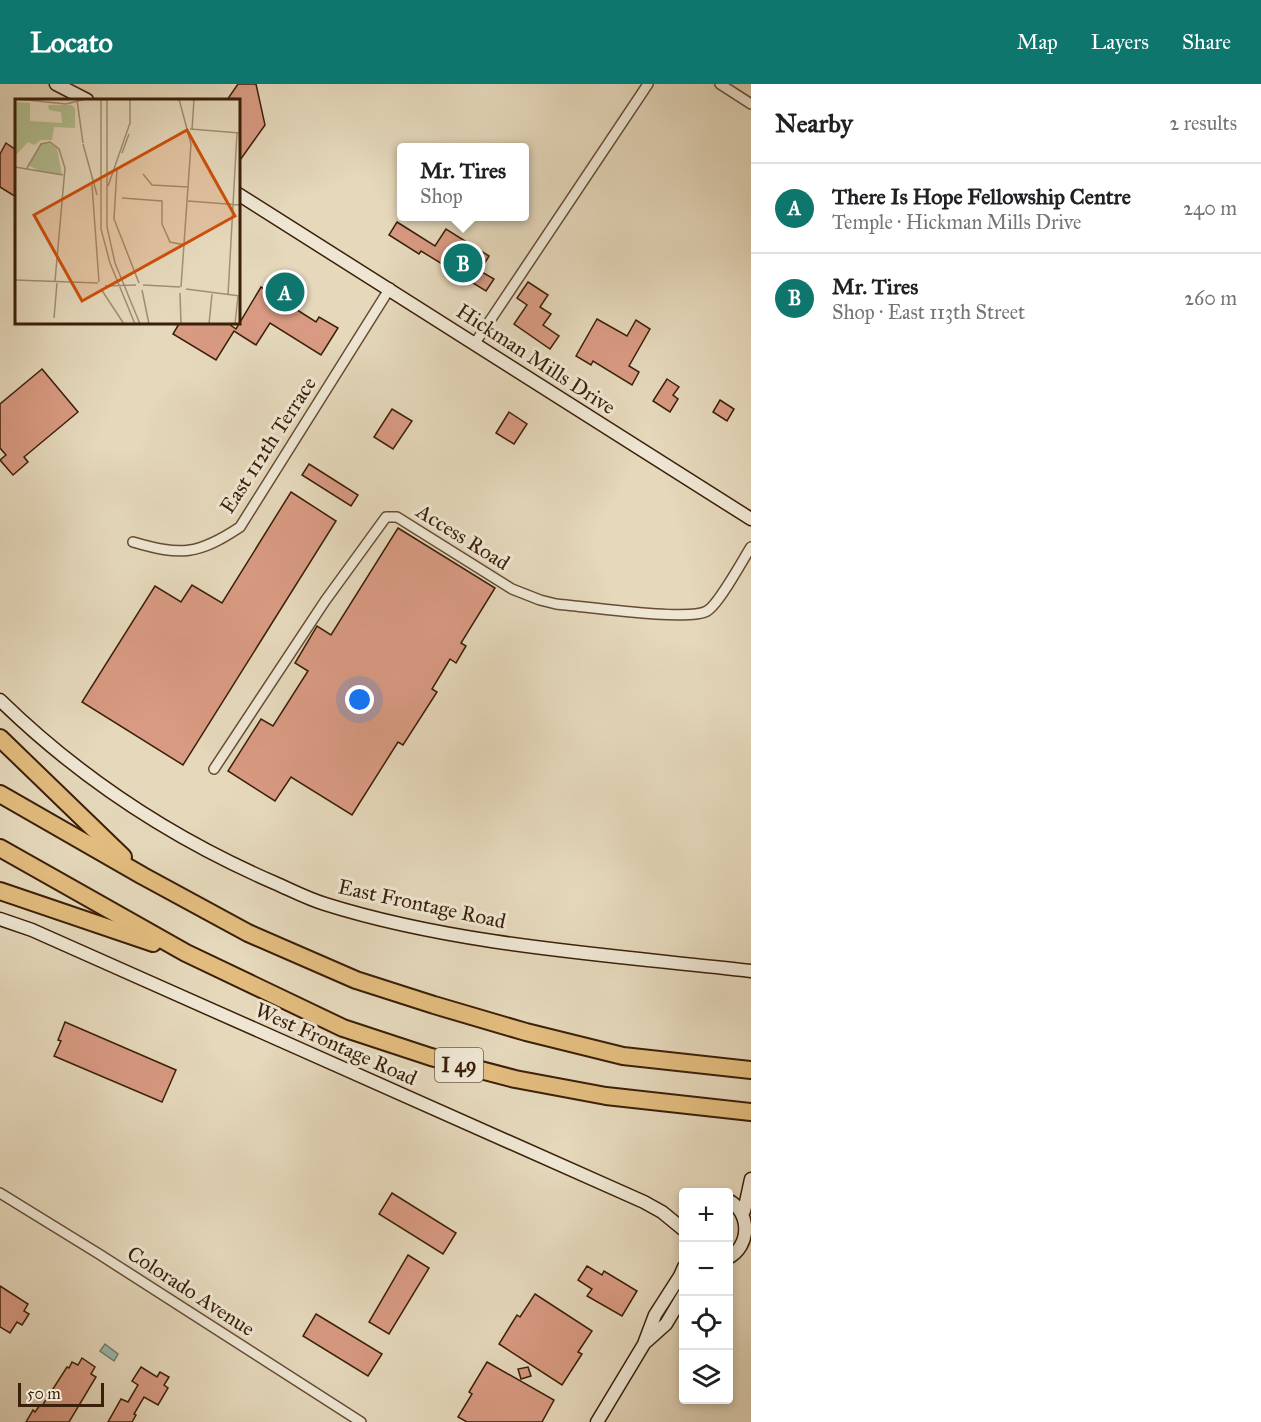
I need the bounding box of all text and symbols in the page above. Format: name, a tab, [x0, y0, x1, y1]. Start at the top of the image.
text: Locato	[30, 25, 113, 60]
text: Map	[1017, 29, 1058, 55]
text: Layers	[1091, 29, 1149, 55]
text: Share	[1182, 29, 1231, 55]
inset map	[15, 99, 240, 324]
text: Nearby	[775, 107, 853, 139]
text: 2 results	[1169, 111, 1237, 135]
popup	[397, 143, 529, 221]
text: Mr. Tires	[420, 157, 506, 184]
text: There Is Hope Fellowship Centre	[832, 183, 1131, 210]
text: Shop	[420, 184, 463, 208]
text: A	[788, 196, 801, 220]
text: 240 m	[1183, 196, 1237, 220]
text: Temple · Hickman Mills Drive	[832, 210, 1081, 234]
pin: B	[444, 240, 482, 285]
pin: A	[266, 270, 304, 314]
text: Mr. Tires	[832, 273, 918, 300]
text: B	[788, 286, 801, 310]
text: 260 m	[1184, 286, 1237, 310]
street label: Hickman Mills Drive	[452, 298, 621, 420]
text: Shop · East 113th Street	[832, 300, 1025, 324]
street label: East 112th Terrace	[214, 372, 322, 518]
street label: Access Road	[411, 498, 515, 576]
your location	[345, 685, 374, 714]
street label: East Frontage Road	[336, 874, 509, 935]
street label: West Frontage Road	[251, 997, 421, 1092]
road number: I 49	[435, 1048, 483, 1082]
map controls	[679, 1188, 733, 1404]
button: +	[679, 1188, 733, 1242]
street label: Colorado Avenue	[122, 1240, 260, 1342]
button: −	[679, 1242, 733, 1296]
button: locate	[679, 1296, 733, 1350]
button: layers	[679, 1350, 733, 1404]
scale bar	[18, 1380, 104, 1408]
text: 50 m	[27, 1384, 61, 1403]

